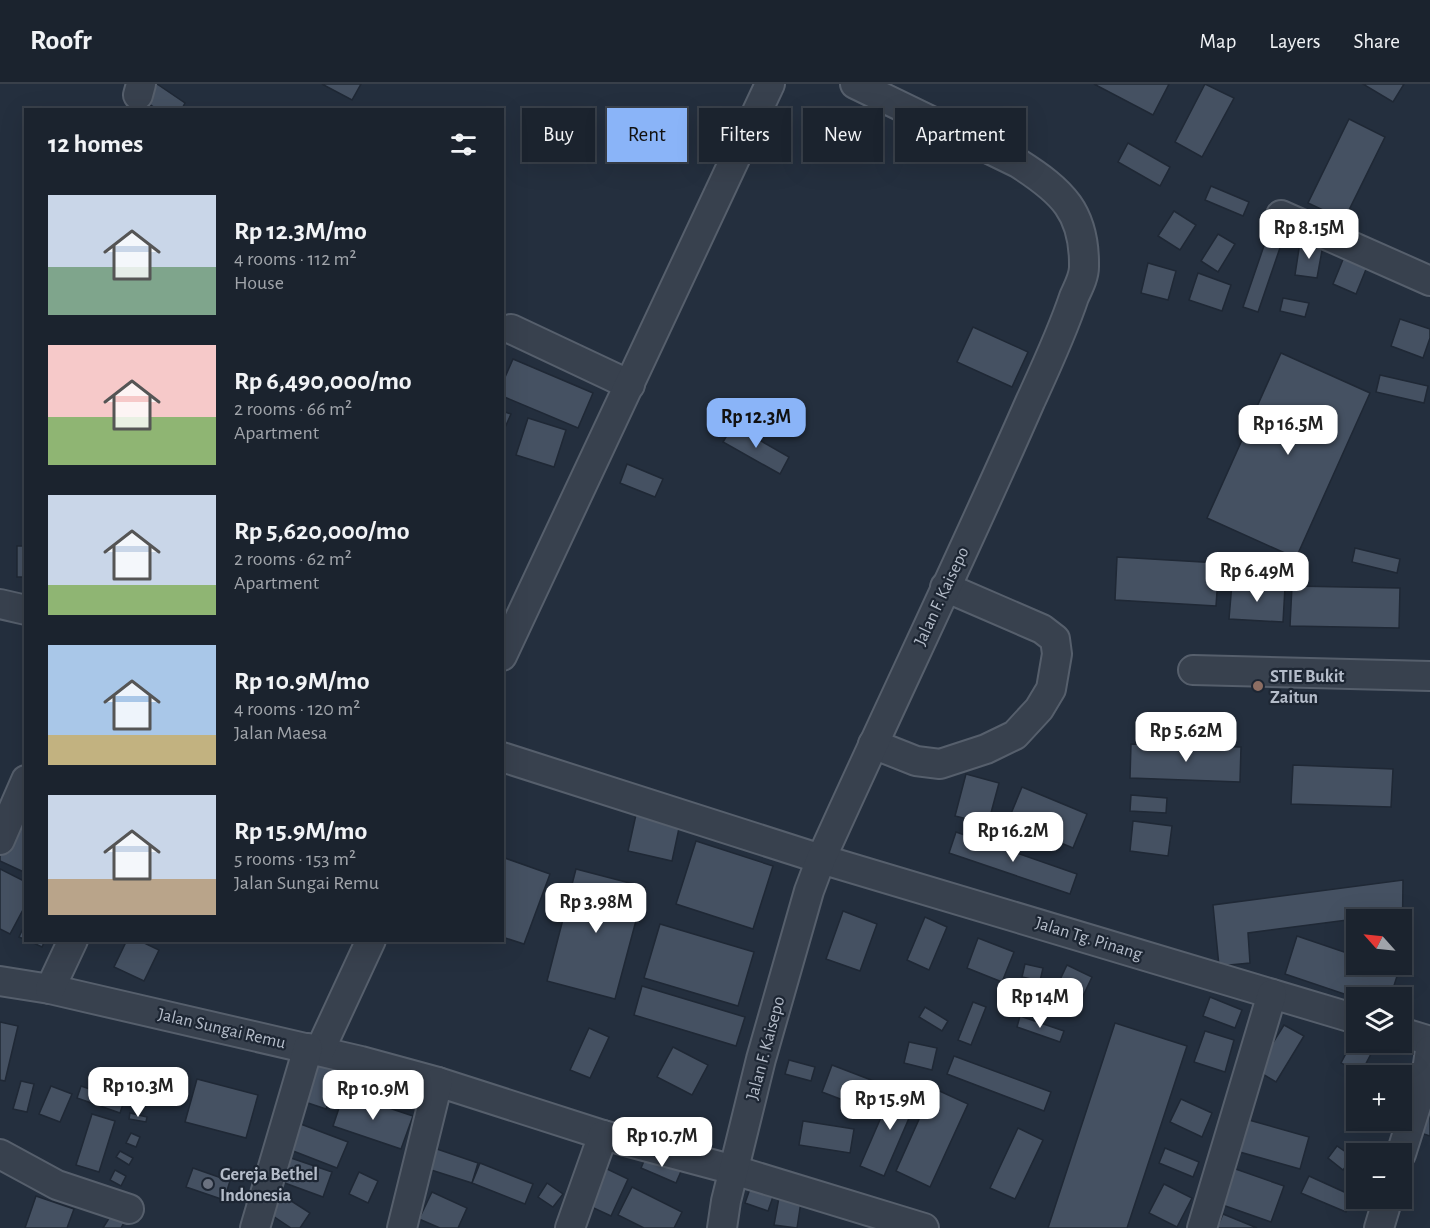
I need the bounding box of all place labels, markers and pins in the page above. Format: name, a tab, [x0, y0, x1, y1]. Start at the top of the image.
pin: Rp 8.15M	[1247, 209, 1371, 260]
pin: Rp 12.3M	[694, 398, 818, 449]
pin: Rp 16.5M	[1226, 405, 1350, 456]
pin: Rp 6.49M	[1195, 552, 1319, 603]
place label: STIE Bukit Zaitun	[1270, 668, 1344, 707]
marker: STIE Bukit Zaitun	[1251, 679, 1265, 693]
pin: Rp 5.62M	[1124, 712, 1248, 763]
pin: Rp 16.2M	[951, 812, 1075, 863]
pin: Rp 3.98M	[534, 883, 658, 934]
pin: Rp 14M	[991, 978, 1089, 1029]
pin: Rp 10.3M	[76, 1067, 200, 1118]
pin: Rp 10.9M	[311, 1070, 435, 1121]
pin: Rp 15.9M	[828, 1080, 952, 1131]
pin: Rp 10.7M	[600, 1117, 724, 1168]
place label: Gereja Bethel Indonesia	[220, 1166, 318, 1205]
marker: Gereja Bethel Indonesia	[201, 1177, 215, 1191]

